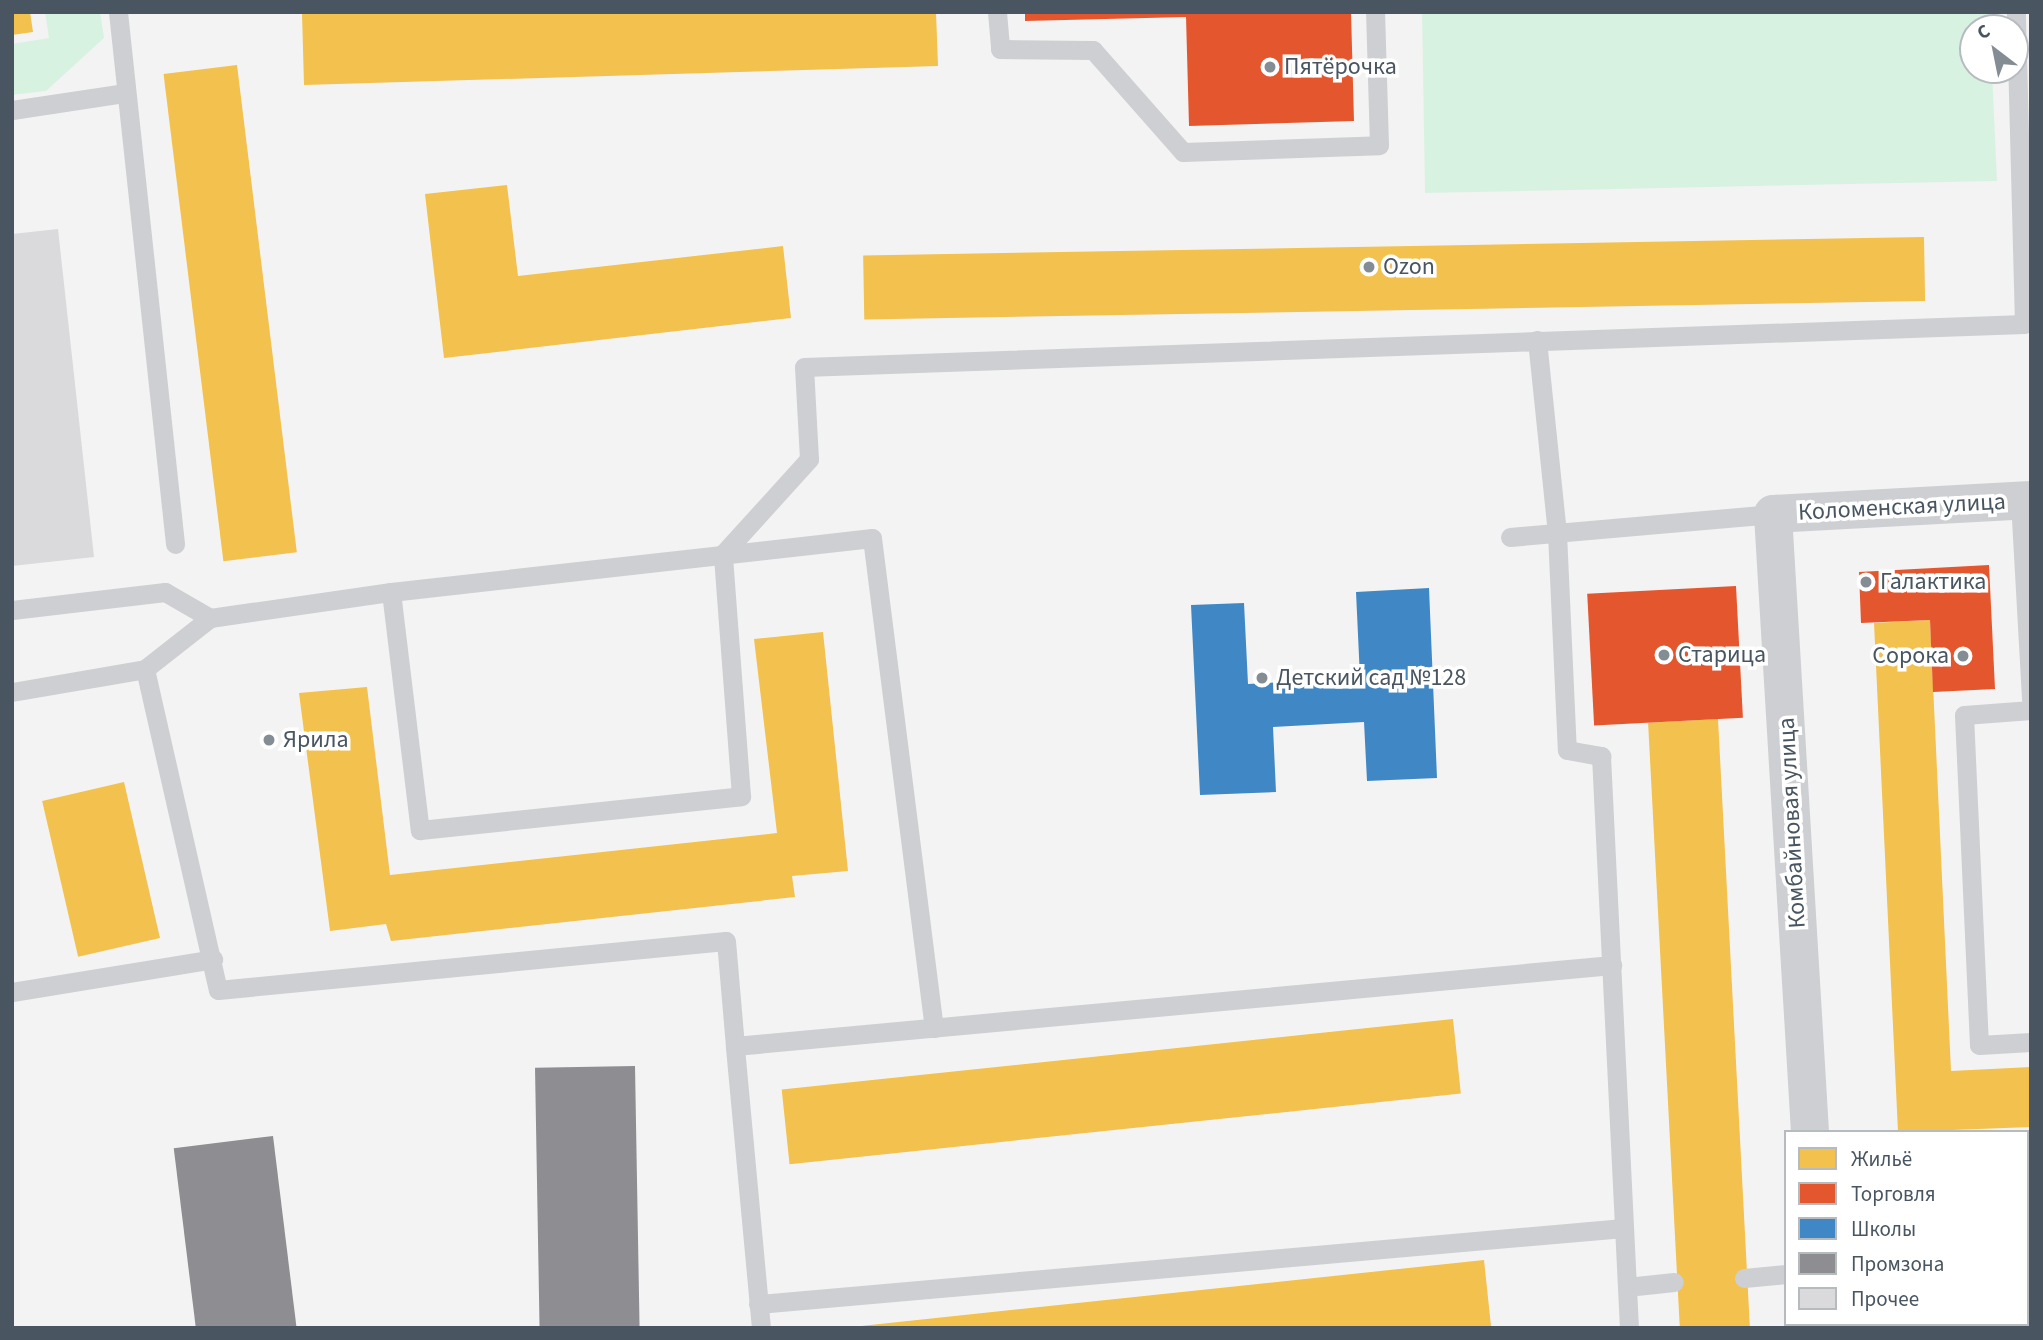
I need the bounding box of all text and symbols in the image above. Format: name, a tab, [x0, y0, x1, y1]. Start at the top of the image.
north arrow	[1959, 14, 2029, 84]
text: С	[1972, 18, 1996, 47]
place label: Пятёрочка	[1284, 53, 1397, 81]
marker: Пятёрочка	[1262, 59, 1278, 75]
place label: Ozon	[1383, 253, 1435, 281]
marker: Ozon	[1361, 259, 1377, 275]
street label: Коломенская улица	[1797, 487, 2007, 527]
place label: Галактика	[1880, 568, 1986, 596]
marker: Галактика	[1858, 574, 1874, 590]
place label: Старица	[1678, 641, 1766, 669]
place label: Сорока	[1872, 642, 1949, 670]
marker: Старица	[1656, 647, 1672, 663]
marker: Сорока	[1955, 648, 1971, 664]
place label: Детский сад №128	[1276, 664, 1466, 692]
marker: Детский сад №128	[1254, 670, 1270, 686]
street label: Комбайновая улица	[1772, 717, 1812, 929]
place label: Ярила	[283, 726, 349, 754]
marker: Ярила	[261, 732, 277, 748]
legend	[1784, 1130, 2029, 1326]
text: Жильё	[1851, 1144, 1912, 1174]
text: Торговля	[1851, 1179, 1936, 1209]
text: Школы	[1851, 1214, 1916, 1244]
text: Промзона	[1851, 1249, 1944, 1279]
text: Прочее	[1851, 1284, 1919, 1314]

